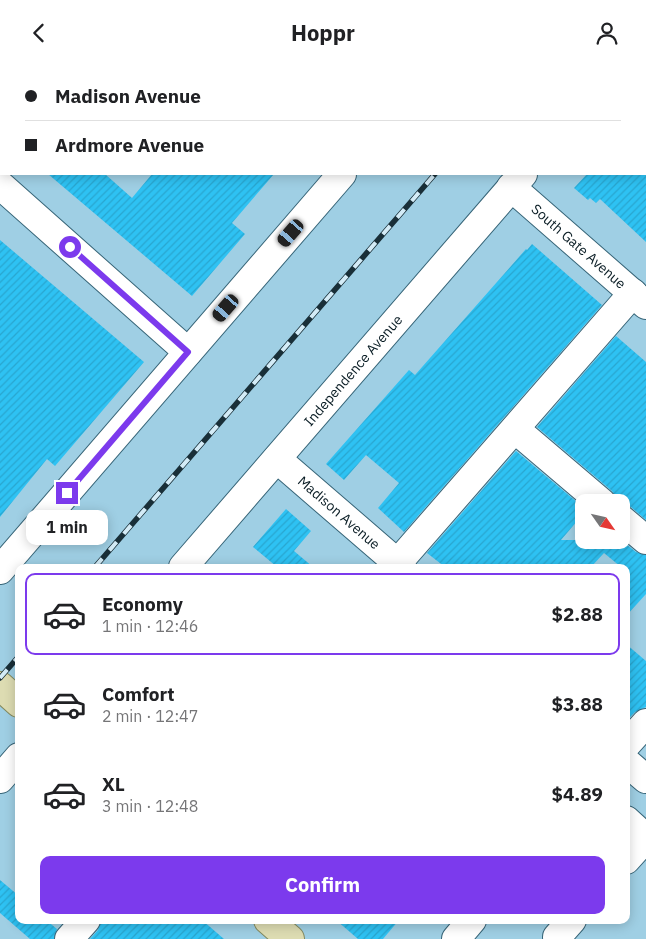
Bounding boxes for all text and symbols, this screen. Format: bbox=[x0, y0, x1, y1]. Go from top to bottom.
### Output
text: Hoppr bbox=[291, 18, 355, 47]
icon: back bbox=[25, 19, 53, 47]
icon: person bbox=[593, 19, 621, 47]
text: Madison Avenue bbox=[55, 84, 201, 108]
text: Ardmore Avenue bbox=[55, 133, 204, 157]
street label: South Gate Avenue bbox=[528, 200, 630, 293]
car bbox=[275, 217, 306, 249]
route start bbox=[59, 236, 81, 258]
car bbox=[210, 292, 241, 324]
street label: Independence Avenue bbox=[300, 311, 406, 430]
street label: Madison Avenue bbox=[294, 472, 384, 553]
route end bbox=[56, 482, 78, 504]
north arrow bbox=[575, 494, 630, 549]
map controls bbox=[575, 494, 630, 549]
callout: 1 min bbox=[26, 511, 108, 545]
text: 1 min bbox=[46, 517, 88, 537]
icon: car bbox=[42, 592, 87, 637]
text: Economy bbox=[102, 592, 183, 616]
text: $2.88 bbox=[551, 602, 603, 626]
text: 1 min · 12:46 bbox=[102, 616, 198, 636]
icon: car bbox=[42, 682, 87, 727]
text: Comfort bbox=[102, 682, 175, 706]
text: $3.88 bbox=[551, 692, 603, 716]
text: 2 min · 12:47 bbox=[102, 706, 198, 726]
icon: car bbox=[42, 772, 87, 817]
text: XL bbox=[102, 772, 125, 796]
text: $4.89 bbox=[551, 782, 603, 806]
text: 3 min · 12:48 bbox=[102, 796, 198, 816]
button: Confirm bbox=[40, 856, 605, 914]

